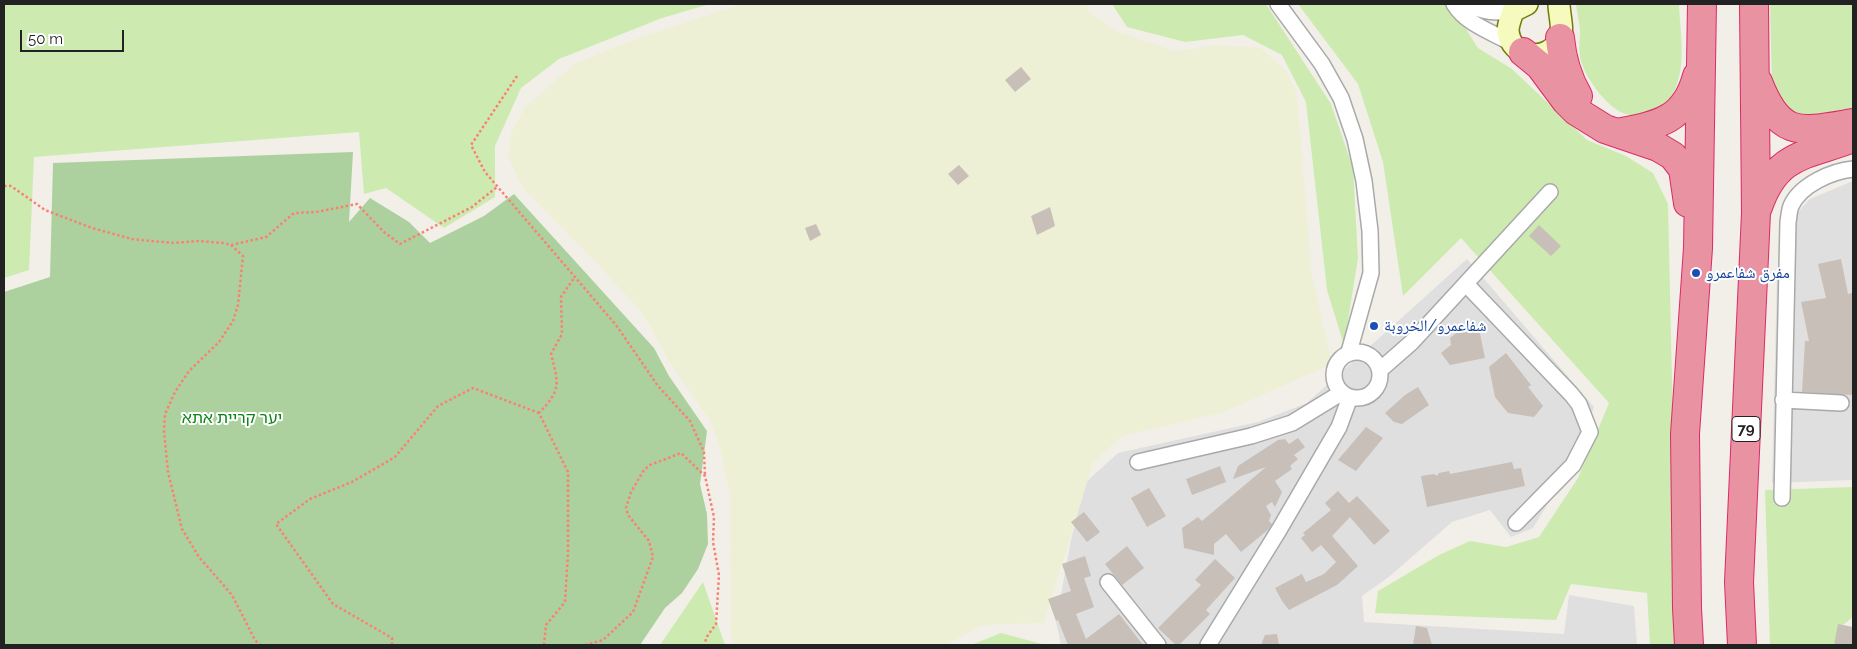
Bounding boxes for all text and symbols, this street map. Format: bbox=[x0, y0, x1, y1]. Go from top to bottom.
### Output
scale bar bbox=[22, 20, 126, 52]
text: 50 m bbox=[28, 30, 63, 48]
place label: مفرق شفاعمرو bbox=[1706, 263, 1790, 283]
marker: مفرق شفاعمرو bbox=[1690, 267, 1702, 279]
place label: شفاعمرو/الخروبة bbox=[1384, 316, 1487, 336]
marker: شفاعمرو/الخروبة bbox=[1368, 320, 1380, 332]
park label: יער קריית אתא bbox=[182, 408, 282, 428]
road number: 79 bbox=[1732, 416, 1760, 442]

